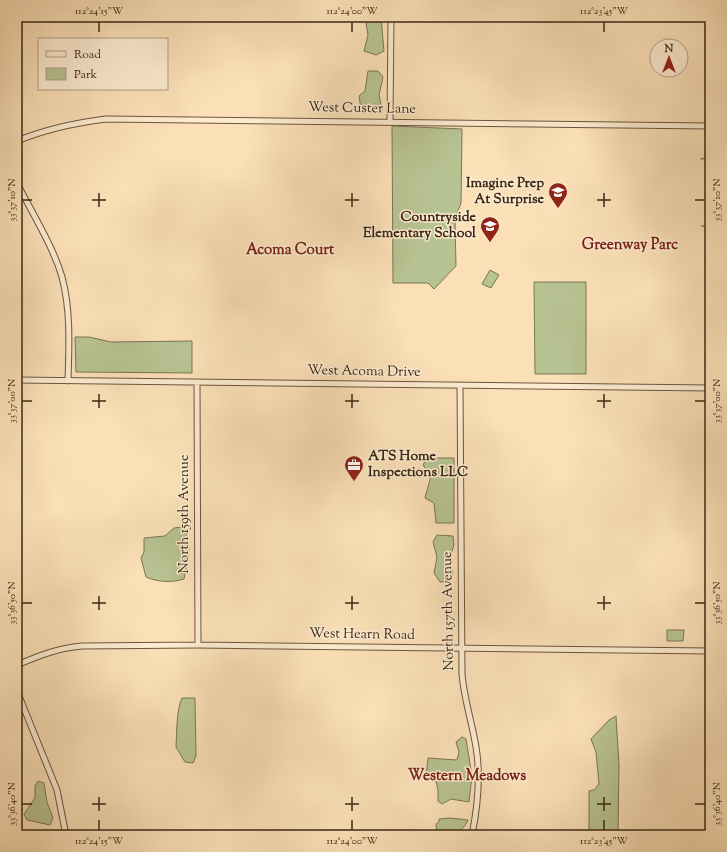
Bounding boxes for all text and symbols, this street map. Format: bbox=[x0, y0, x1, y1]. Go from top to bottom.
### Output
text: 112°24'15"W bbox=[75, 4, 123, 19]
text: 112°24'00"W bbox=[326, 4, 378, 19]
text: 112°23'45"W bbox=[580, 4, 628, 19]
legend bbox=[38, 38, 168, 90]
north arrow bbox=[649, 38, 689, 78]
text: N bbox=[664, 41, 674, 57]
text: Road bbox=[74, 46, 101, 64]
text: Park bbox=[74, 66, 97, 84]
street label: West Custer Lane bbox=[308, 98, 416, 120]
place label: Imagine Prep At Surprise bbox=[466, 174, 544, 210]
text: 33°37'10"N bbox=[5, 179, 20, 221]
text: 33°37'10"N bbox=[710, 179, 725, 221]
school or university icon: Imagine Prep At Surprise bbox=[547, 181, 569, 209]
place label: Countryside Elementary School bbox=[363, 208, 476, 244]
school or university icon: Countryside Elementary School bbox=[479, 215, 501, 243]
district label: Greenway Parc bbox=[582, 235, 678, 256]
district label: Acoma Court bbox=[246, 240, 335, 261]
street label: West Acoma Drive bbox=[307, 361, 421, 383]
text: 33°37'00"N bbox=[5, 379, 20, 423]
text: 33°37'00"N bbox=[710, 379, 725, 423]
place label: ATS Home Inspections LLC bbox=[368, 447, 468, 483]
office icon: ATS Home Inspections LLC bbox=[343, 454, 365, 482]
street label: North 159th Avenue bbox=[175, 455, 195, 573]
street label: North 157th Avenue bbox=[438, 551, 460, 671]
text: 33°36'50"N bbox=[5, 582, 20, 624]
text: 33°36'50"N bbox=[710, 582, 725, 624]
street label: West Hearn Road bbox=[309, 624, 415, 646]
district label: Western Meadows bbox=[408, 766, 526, 787]
text: 33°36'40"N bbox=[5, 782, 20, 826]
text: 33°36'40"N bbox=[710, 782, 725, 826]
text: 112°24'15"W bbox=[75, 834, 123, 849]
text: 112°24'00"W bbox=[326, 834, 378, 849]
text: 112°23'45"W bbox=[580, 834, 628, 849]

